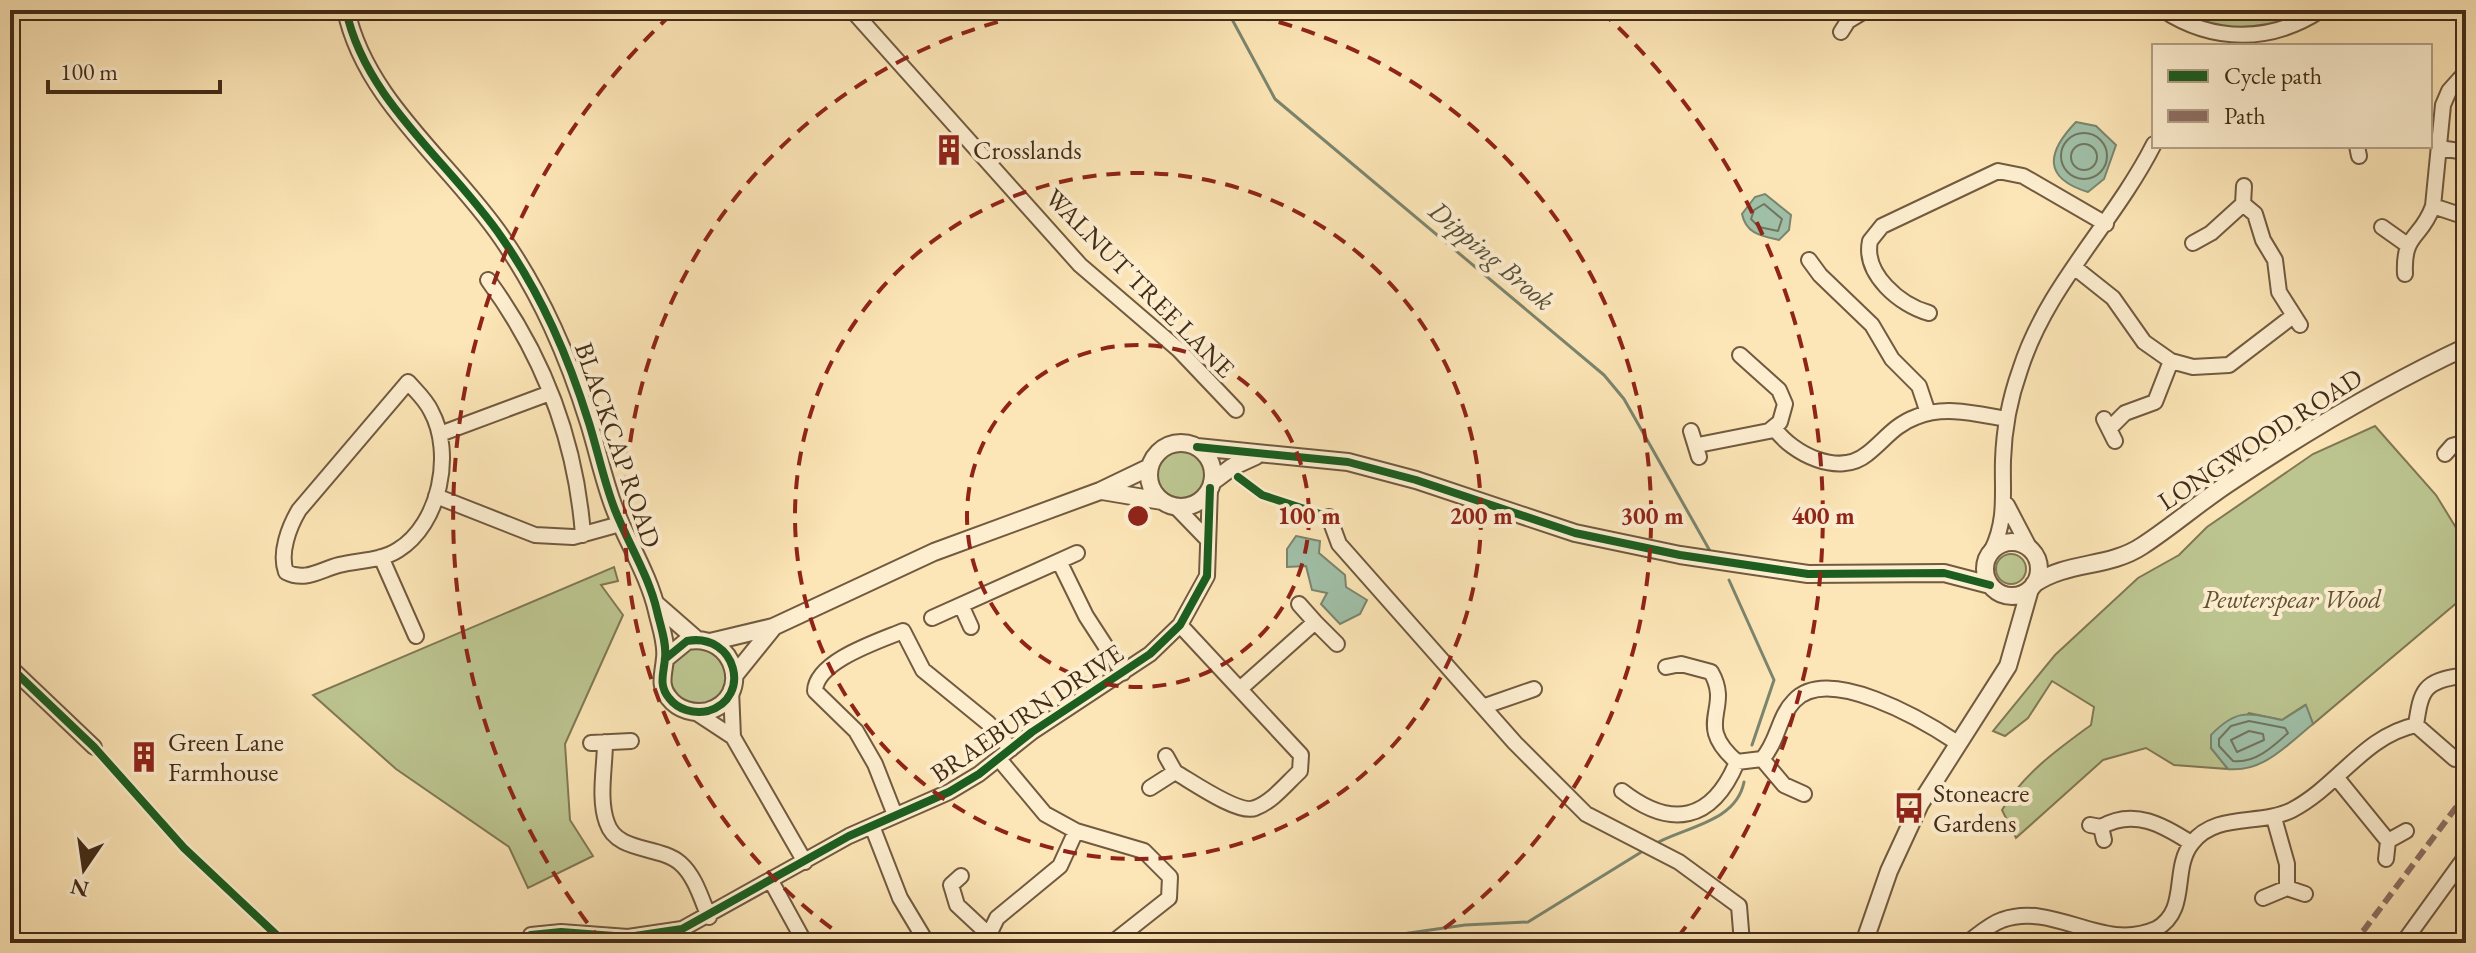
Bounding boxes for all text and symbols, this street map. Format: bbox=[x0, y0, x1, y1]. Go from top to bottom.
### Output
scale bar bbox=[48, 44, 220, 94]
legend bbox=[2152, 44, 2432, 148]
text: 100 m bbox=[60, 56, 118, 87]
text: Cycle path bbox=[2224, 60, 2322, 91]
text: Path bbox=[2224, 100, 2266, 131]
building icon: Crosslands bbox=[932, 133, 966, 167]
place label: Crosslands bbox=[973, 133, 1082, 167]
street label: WALNUT TREE LANE bbox=[1038, 181, 1242, 385]
water label: Dipping Brook bbox=[1421, 191, 1562, 318]
street label: BLACKCAP ROAD bbox=[567, 338, 669, 552]
street label: LONGWOOD ROAD bbox=[2151, 360, 2369, 518]
text: 100 m bbox=[1277, 500, 1341, 531]
text: 200 m bbox=[1449, 500, 1513, 531]
text: 300 m bbox=[1620, 500, 1684, 531]
text: 400 m bbox=[1791, 500, 1855, 531]
centre of rings bbox=[1124, 502, 1152, 530]
park label: Pewterspear Wood bbox=[2203, 582, 2382, 616]
street label: BRAEBURN DRIVE bbox=[924, 636, 1130, 790]
place label: Green Lane Farmhouse bbox=[168, 725, 284, 789]
building icon: Green Lane Farmhouse bbox=[127, 740, 161, 774]
place label: Stoneacre Gardens bbox=[1933, 776, 2029, 840]
bus stop icon: Stoneacre Gardens bbox=[1892, 791, 1926, 825]
north arrow bbox=[44, 829, 124, 909]
text: N bbox=[67, 872, 92, 904]

